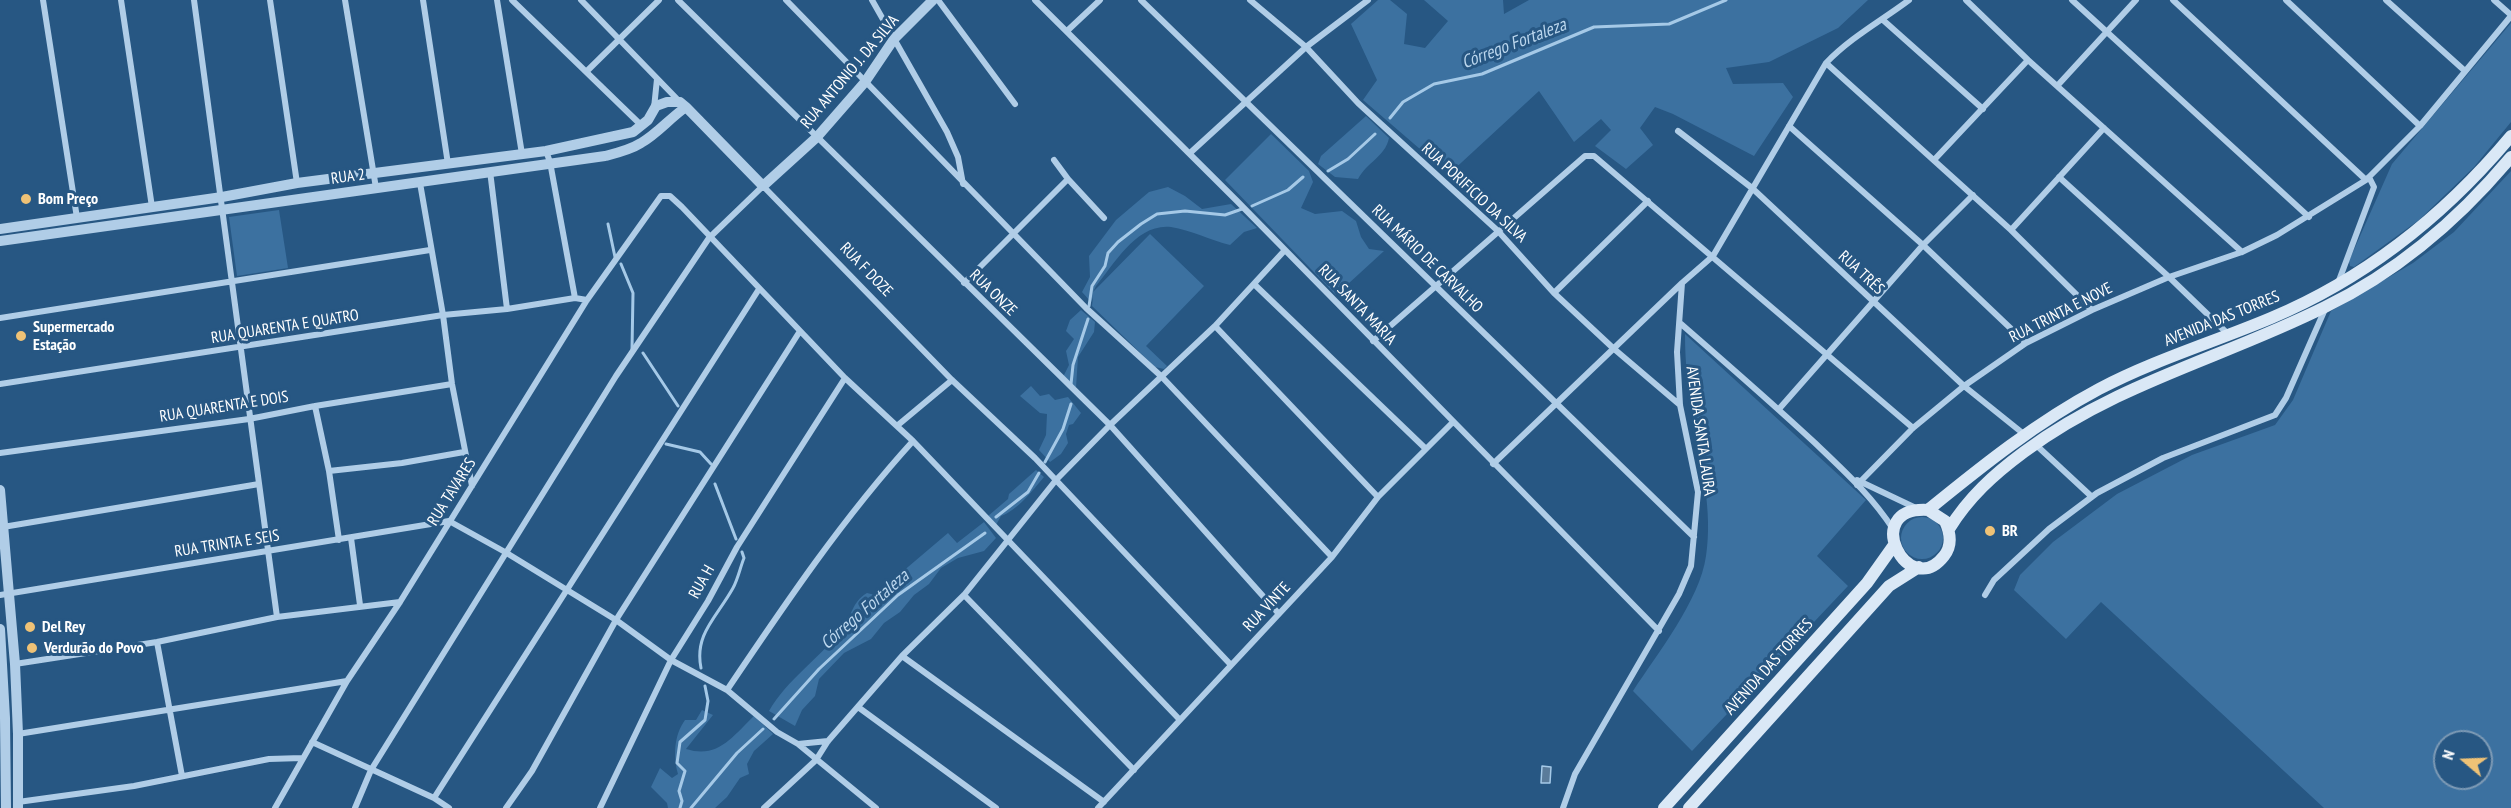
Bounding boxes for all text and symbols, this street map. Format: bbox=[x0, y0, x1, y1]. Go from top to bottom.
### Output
street label: RUA ANTONIO J. DA SILVA bbox=[797, 11, 903, 133]
water label: Córrego Fortaleza bbox=[1459, 14, 1569, 74]
street label: RUA PORIFICIO DA SILVA bbox=[1417, 139, 1531, 247]
street label: RUA 2 bbox=[330, 165, 366, 189]
place label: Bom Preço bbox=[38, 189, 98, 209]
marker: Bom Preço bbox=[19, 192, 33, 206]
street label: RUA MÁRIO DE CARVALHO bbox=[1368, 201, 1486, 317]
street label: RUA F DOZE bbox=[836, 239, 896, 301]
street label: RUA TRÊS bbox=[1834, 247, 1888, 299]
street label: RUA SANTA MARIA bbox=[1314, 261, 1400, 349]
street label: RUA ONZE bbox=[965, 266, 1021, 320]
street label: RUA TRINTA E NOVE bbox=[2006, 279, 2116, 347]
street label: AVENIDA DAS TORRES bbox=[2161, 287, 2283, 351]
street label: RUA QUARENTA E QUATRO bbox=[210, 306, 360, 348]
place label: Supermercado Estação bbox=[33, 317, 114, 355]
marker: Supermercado Estação bbox=[14, 329, 28, 343]
street label: AVENIDA SANTA LAURA bbox=[1681, 365, 1719, 497]
street label: RUA QUARENTA E DOIS bbox=[158, 387, 290, 427]
street label: RUA TAVARES bbox=[424, 455, 480, 529]
place label: BR bbox=[2002, 521, 2018, 541]
marker: BR bbox=[1983, 524, 1997, 538]
street label: RUA TRINTA E SEIS bbox=[173, 526, 281, 562]
street label: RUA H bbox=[685, 562, 719, 602]
water label: Córrego Fortaleza bbox=[816, 566, 914, 654]
street label: RUA VINTE bbox=[1239, 578, 1295, 636]
street label: AVENIDA DAS TORRES bbox=[1721, 615, 1817, 719]
place label: Del Rey bbox=[42, 617, 85, 637]
marker: Del Rey bbox=[23, 620, 37, 634]
place label: Verdurão do Povo bbox=[44, 638, 144, 658]
marker: Verdurão do Povo bbox=[25, 641, 39, 655]
north arrow bbox=[2433, 730, 2493, 790]
text: N bbox=[2437, 747, 2459, 762]

